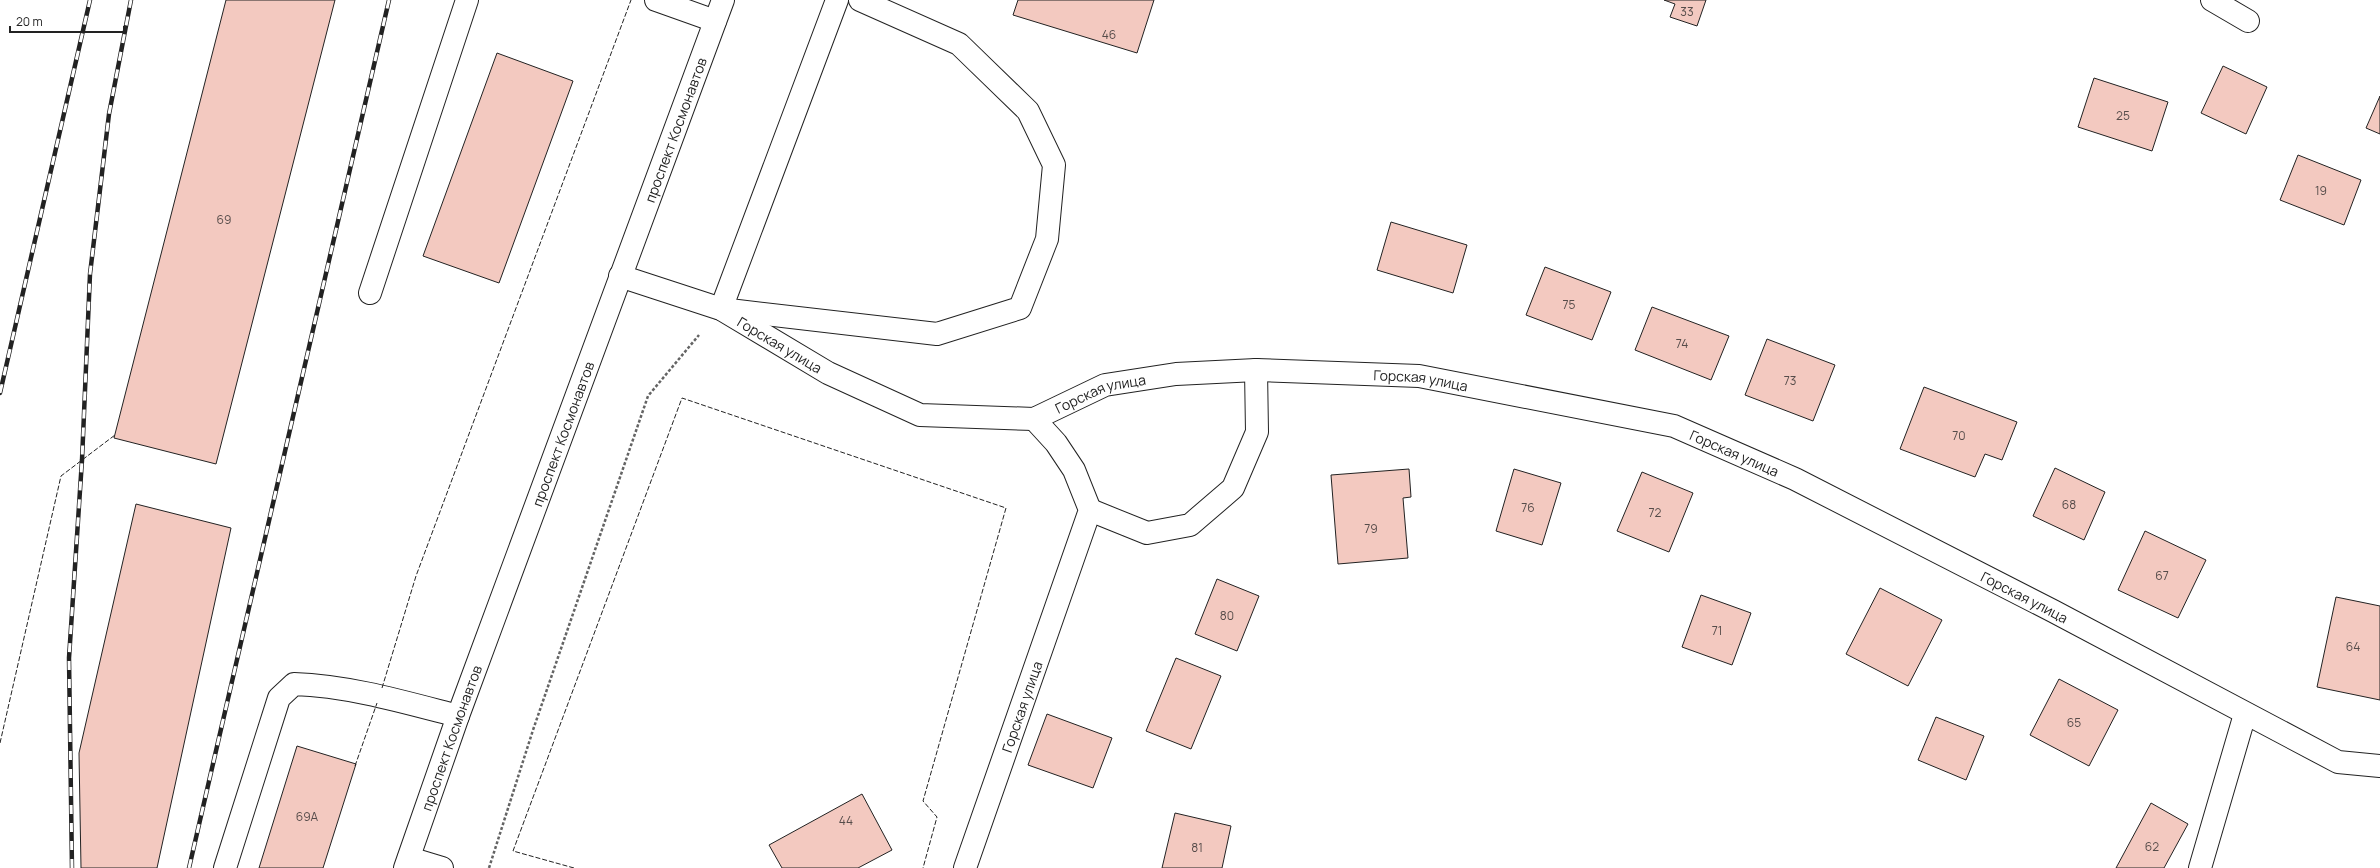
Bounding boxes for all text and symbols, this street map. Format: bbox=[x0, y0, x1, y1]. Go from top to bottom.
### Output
house number: 33 bbox=[1680, 3, 1694, 20]
scale bar bbox=[10, 8, 124, 34]
text: 20 m bbox=[16, 13, 43, 30]
house number: 46 bbox=[1102, 26, 1116, 43]
street label: проспект Космонавтов bbox=[639, 54, 711, 205]
house number: 25 bbox=[2116, 107, 2130, 124]
house number: 19 bbox=[2315, 182, 2327, 199]
house number: 69 bbox=[217, 211, 231, 228]
house number: 75 bbox=[1563, 296, 1576, 313]
street label: Горская улица bbox=[734, 312, 826, 377]
house number: 74 bbox=[1676, 335, 1688, 352]
street label: проспект Космонавтов bbox=[527, 358, 598, 509]
street label: Горская улица bbox=[1373, 365, 1470, 395]
street label: Горская улица bbox=[1052, 369, 1147, 417]
house number: 73 bbox=[1784, 372, 1796, 389]
street label: Горская улица bbox=[1687, 425, 1782, 480]
house number: 70 bbox=[1952, 427, 1966, 444]
house number: 68 bbox=[2062, 496, 2076, 513]
house number: 76 bbox=[1521, 499, 1535, 516]
house number: 72 bbox=[1649, 504, 1662, 521]
house number: 79 bbox=[1364, 520, 1378, 537]
street label: Горская улица bbox=[1978, 566, 2072, 627]
house number: 67 bbox=[2155, 567, 2169, 584]
house number: 80 bbox=[1220, 607, 1234, 624]
house number: 71 bbox=[1712, 622, 1722, 639]
house number: 64 bbox=[2346, 638, 2360, 655]
street label: Горская улица bbox=[997, 658, 1046, 755]
street label: проспект Космонавтов bbox=[416, 662, 486, 813]
house number: 65 bbox=[2067, 714, 2081, 731]
house number: 69А bbox=[296, 808, 319, 825]
house number: 44 bbox=[839, 812, 853, 829]
house number: 62 bbox=[2145, 838, 2159, 855]
house number: 81 bbox=[1191, 839, 1203, 856]

